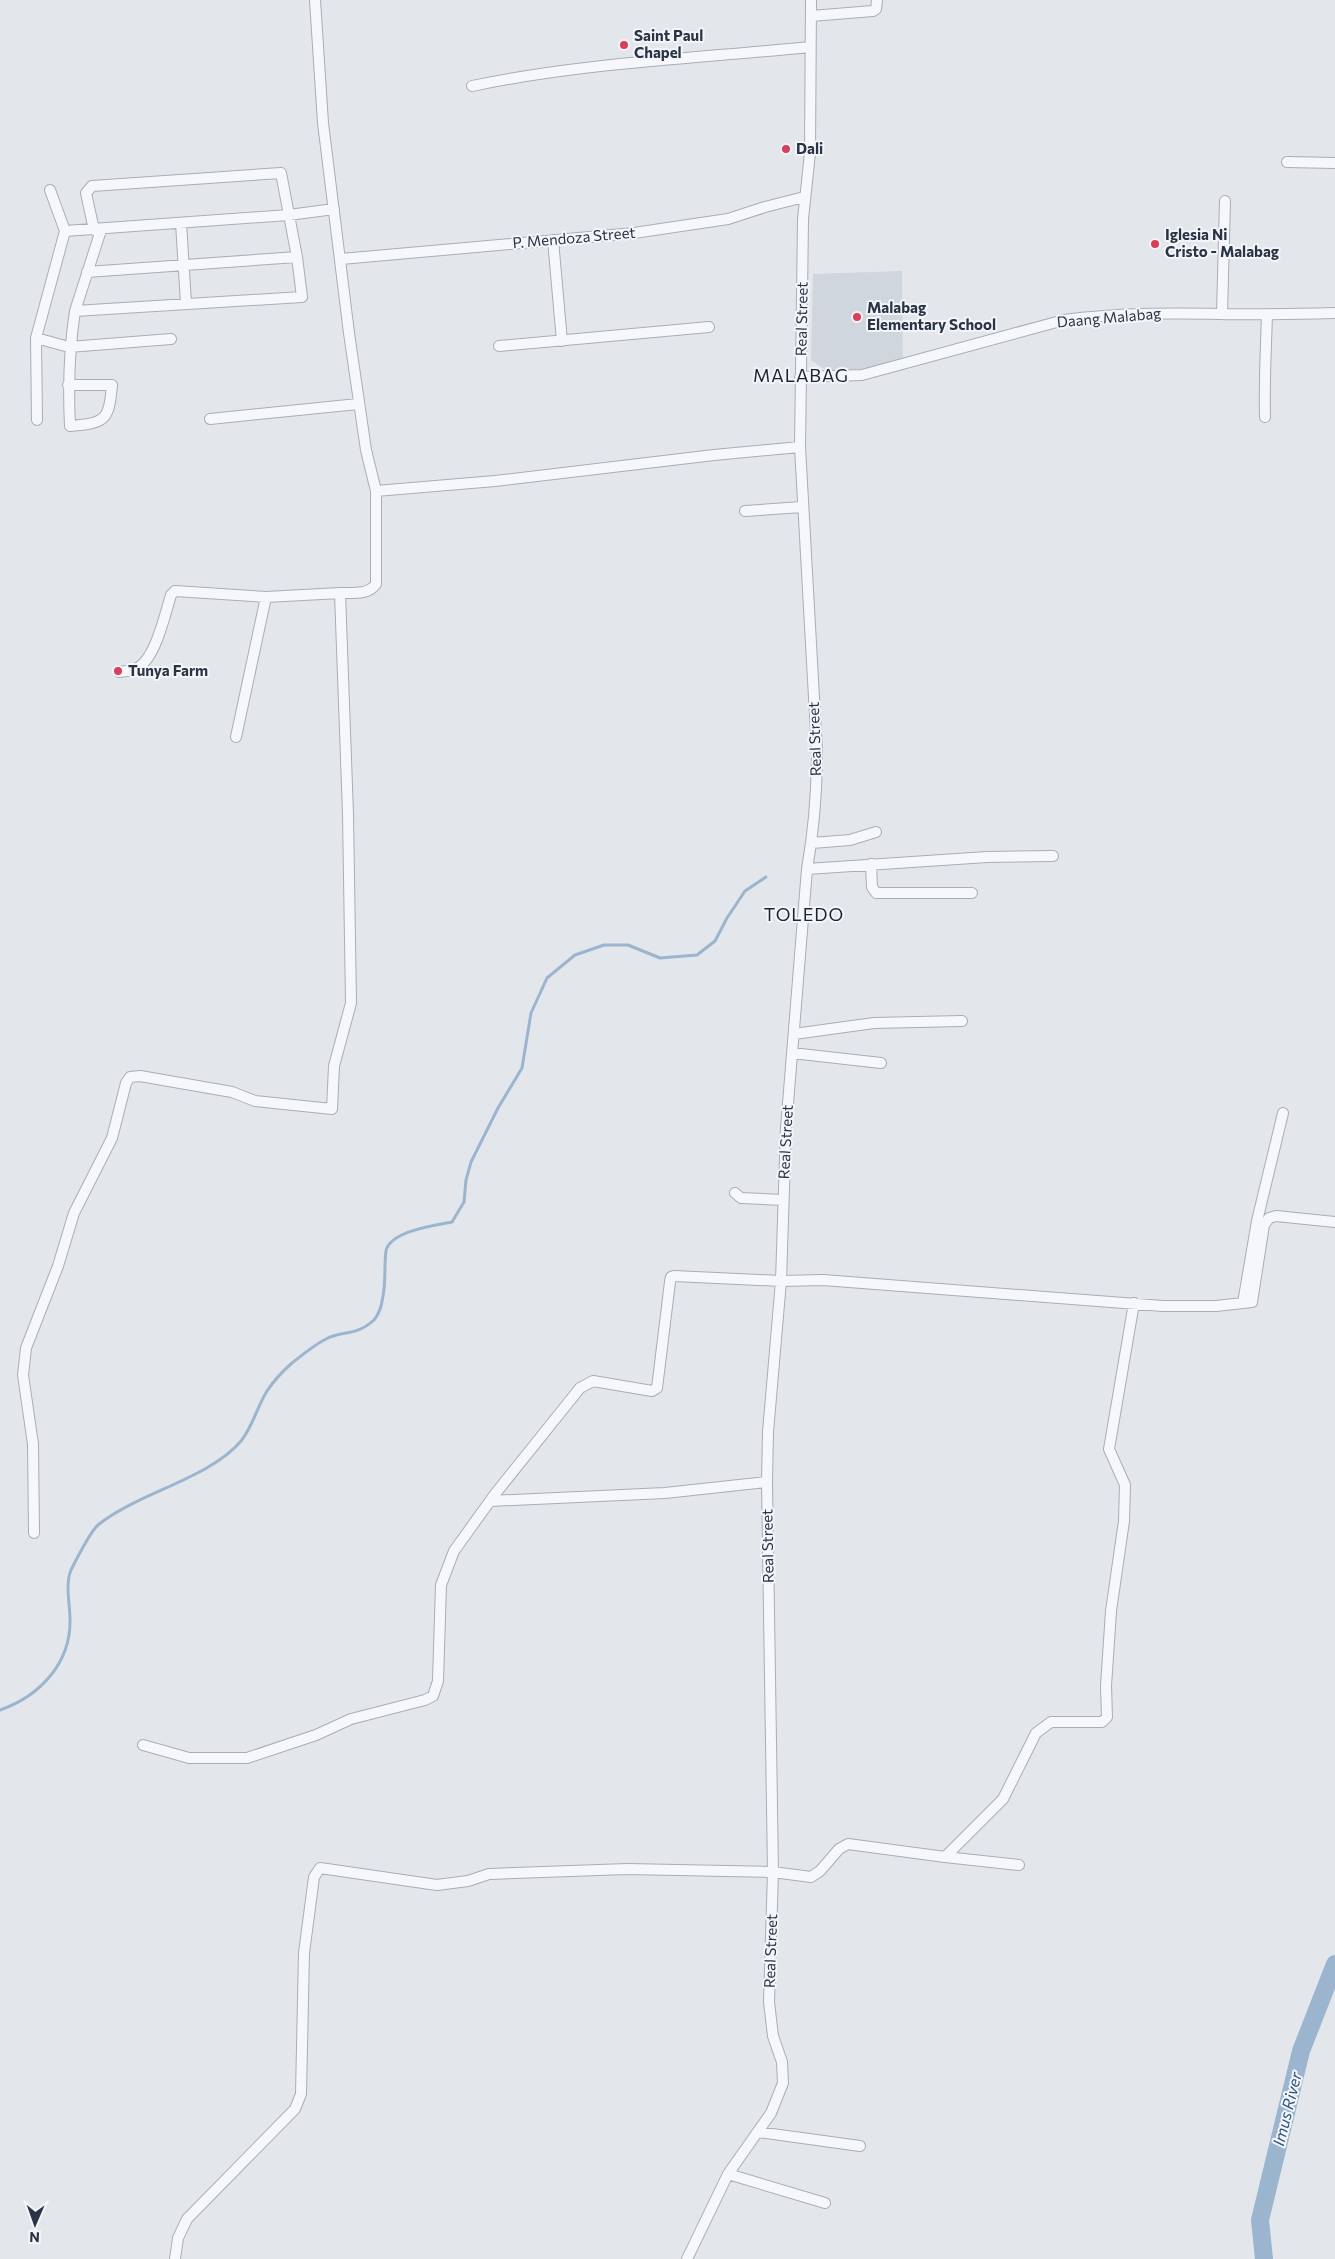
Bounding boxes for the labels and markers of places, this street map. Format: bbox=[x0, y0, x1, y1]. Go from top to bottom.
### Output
place label: Saint Paul Chapel bbox=[634, 26, 703, 61]
marker: Saint Paul Chapel bbox=[618, 39, 630, 51]
place label: Dali bbox=[796, 139, 823, 157]
marker: Dali bbox=[780, 143, 792, 155]
place label: Iglesia Ni Cristo - Malabag bbox=[1165, 225, 1279, 260]
marker: Iglesia Ni Cristo - Malabag bbox=[1149, 238, 1161, 250]
place label: Malabag Elementary School bbox=[867, 298, 996, 333]
marker: Malabag Elementary School bbox=[851, 311, 863, 323]
place label: Tunya Farm bbox=[128, 661, 208, 679]
marker: Tunya Farm bbox=[112, 665, 124, 677]

